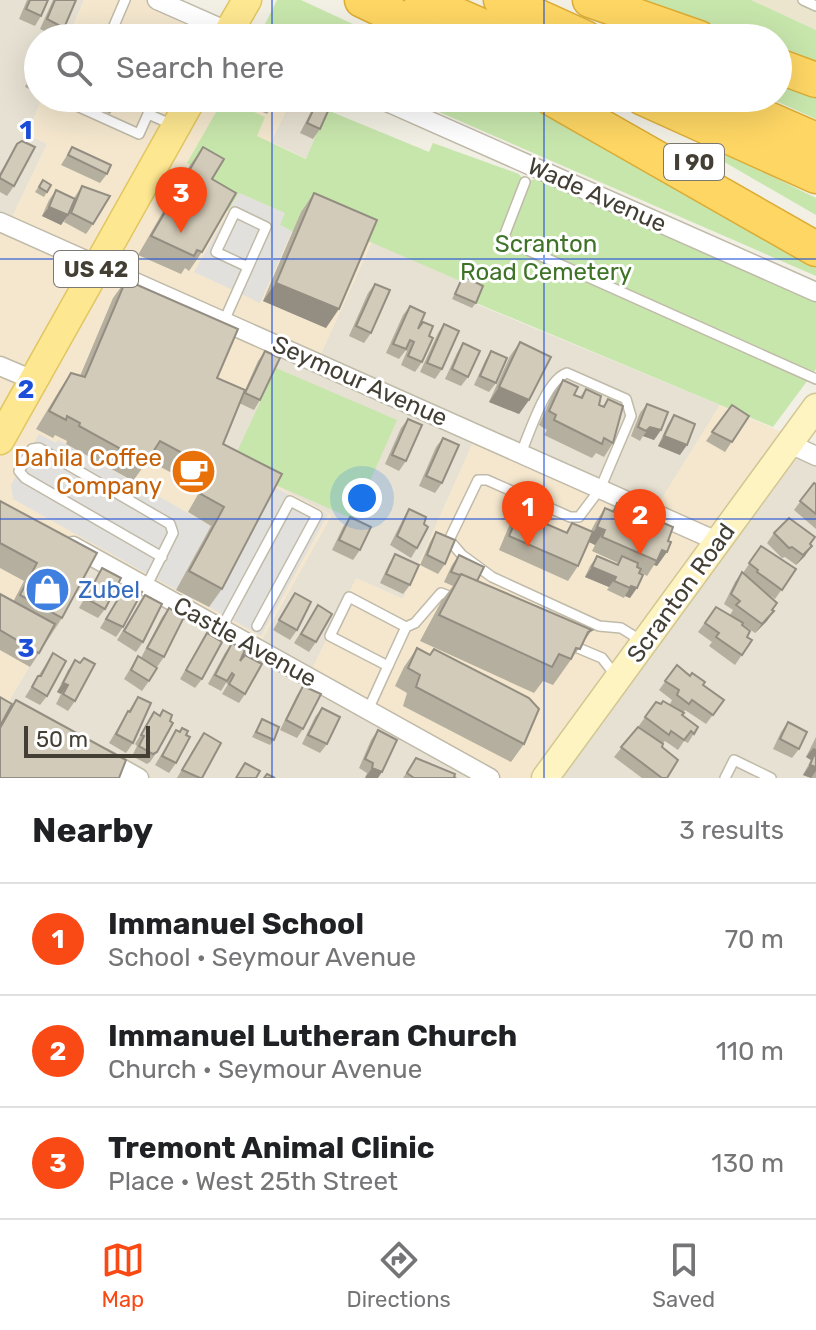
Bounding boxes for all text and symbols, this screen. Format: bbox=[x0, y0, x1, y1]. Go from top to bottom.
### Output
search box bbox=[24, 24, 792, 112]
icon: search bbox=[52, 46, 96, 90]
text: Search here bbox=[116, 50, 284, 86]
text: 1 bbox=[20, 115, 32, 146]
road number: I 90 bbox=[664, 144, 724, 180]
street label: Wade Avenue bbox=[523, 152, 671, 238]
pin: 3 bbox=[155, 167, 207, 233]
park label: Scranton Road Cemetery bbox=[460, 230, 632, 286]
road number: US 42 bbox=[54, 251, 138, 287]
street label: Seymour Avenue bbox=[268, 330, 452, 432]
text: 2 bbox=[18, 374, 34, 405]
place label: Dahila Coffee Company bbox=[14, 444, 162, 500]
cafe icon: Dahila Coffee Company bbox=[169, 448, 217, 496]
your location bbox=[342, 478, 382, 518]
pin: 1 bbox=[502, 481, 554, 547]
pin: 2 bbox=[614, 489, 666, 555]
street label: Scranton Road bbox=[621, 518, 741, 668]
shop icon: Zubel bbox=[23, 566, 71, 614]
place label: Zubel bbox=[78, 576, 140, 604]
street label: Castle Avenue bbox=[168, 591, 322, 693]
text: 3 bbox=[17, 633, 35, 664]
scale bar bbox=[24, 722, 150, 758]
text: 50 m bbox=[36, 726, 88, 753]
text: Nearby bbox=[32, 810, 153, 851]
text: 3 results bbox=[679, 815, 784, 846]
text: Immanuel School bbox=[108, 906, 364, 942]
text: 1 bbox=[52, 924, 64, 955]
text: 70 m bbox=[725, 924, 784, 955]
text: School · Seymour Avenue bbox=[108, 942, 416, 973]
text: Immanuel Lutheran Church bbox=[108, 1018, 517, 1054]
text: 2 bbox=[50, 1036, 66, 1067]
text: 110 m bbox=[716, 1036, 784, 1067]
text: Church · Seymour Avenue bbox=[108, 1054, 422, 1085]
text: Tremont Animal Clinic bbox=[108, 1130, 435, 1166]
text: 3 bbox=[49, 1148, 67, 1179]
text: 130 m bbox=[711, 1148, 784, 1179]
text: Place · West 25th Street bbox=[108, 1166, 398, 1197]
tab: Map bbox=[101, 1238, 145, 1313]
tab: Directions bbox=[346, 1238, 451, 1313]
tab: Saved bbox=[652, 1238, 715, 1313]

